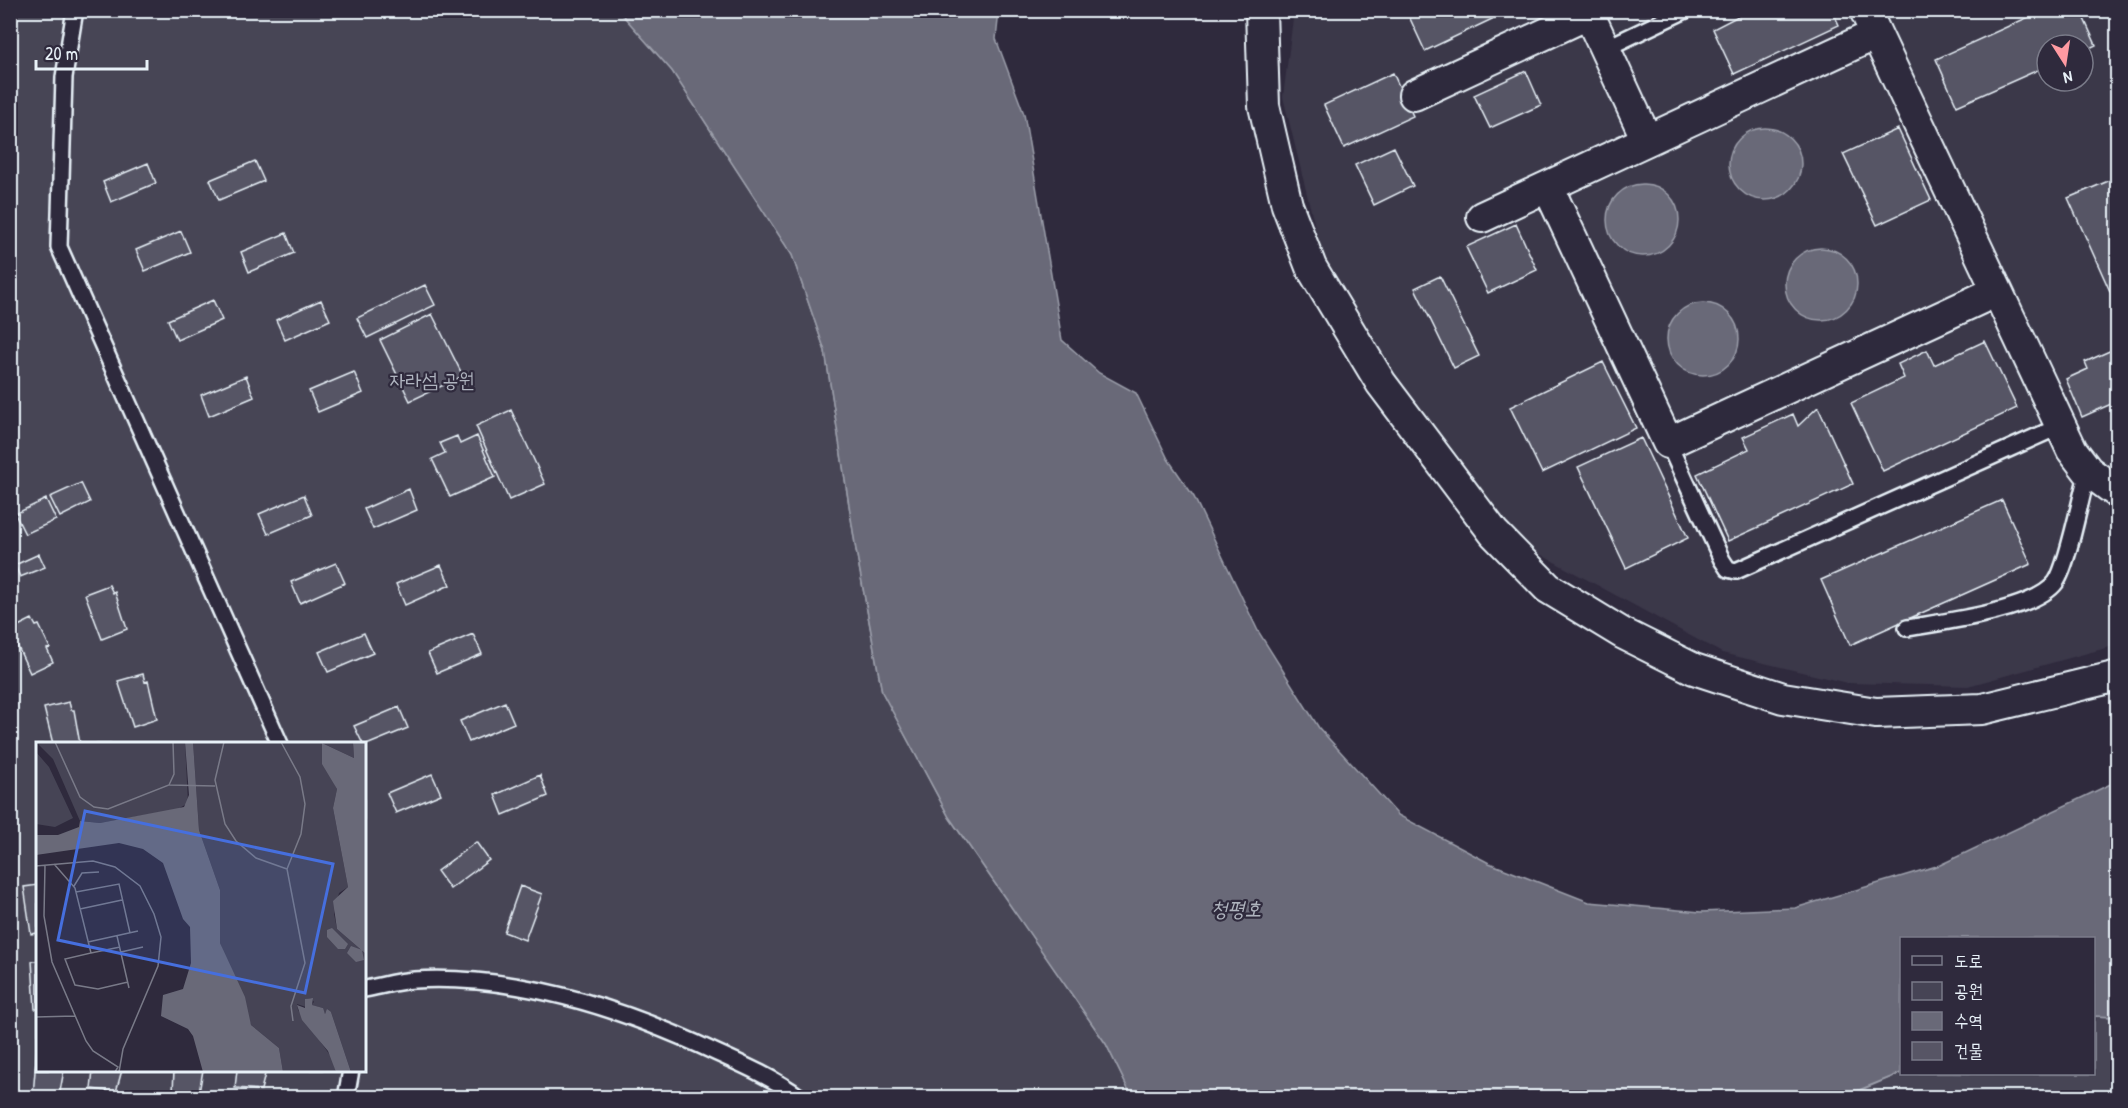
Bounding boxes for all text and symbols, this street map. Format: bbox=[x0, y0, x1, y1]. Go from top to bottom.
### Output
scale bar bbox=[36, 33, 147, 71]
north arrow bbox=[2035, 33, 2095, 93]
text: 20 m bbox=[45, 41, 78, 66]
text: N bbox=[2061, 66, 2075, 89]
park label: 자라섬 공원 bbox=[389, 366, 475, 393]
inset map bbox=[36, 742, 366, 1072]
water label: 청평호 bbox=[1211, 894, 1261, 923]
legend bbox=[1900, 937, 2095, 1075]
text: 도로 bbox=[1954, 948, 1983, 973]
text: 공원 bbox=[1954, 978, 1983, 1003]
text: 수역 bbox=[1954, 1008, 1983, 1033]
text: 건물 bbox=[1954, 1038, 1983, 1063]

